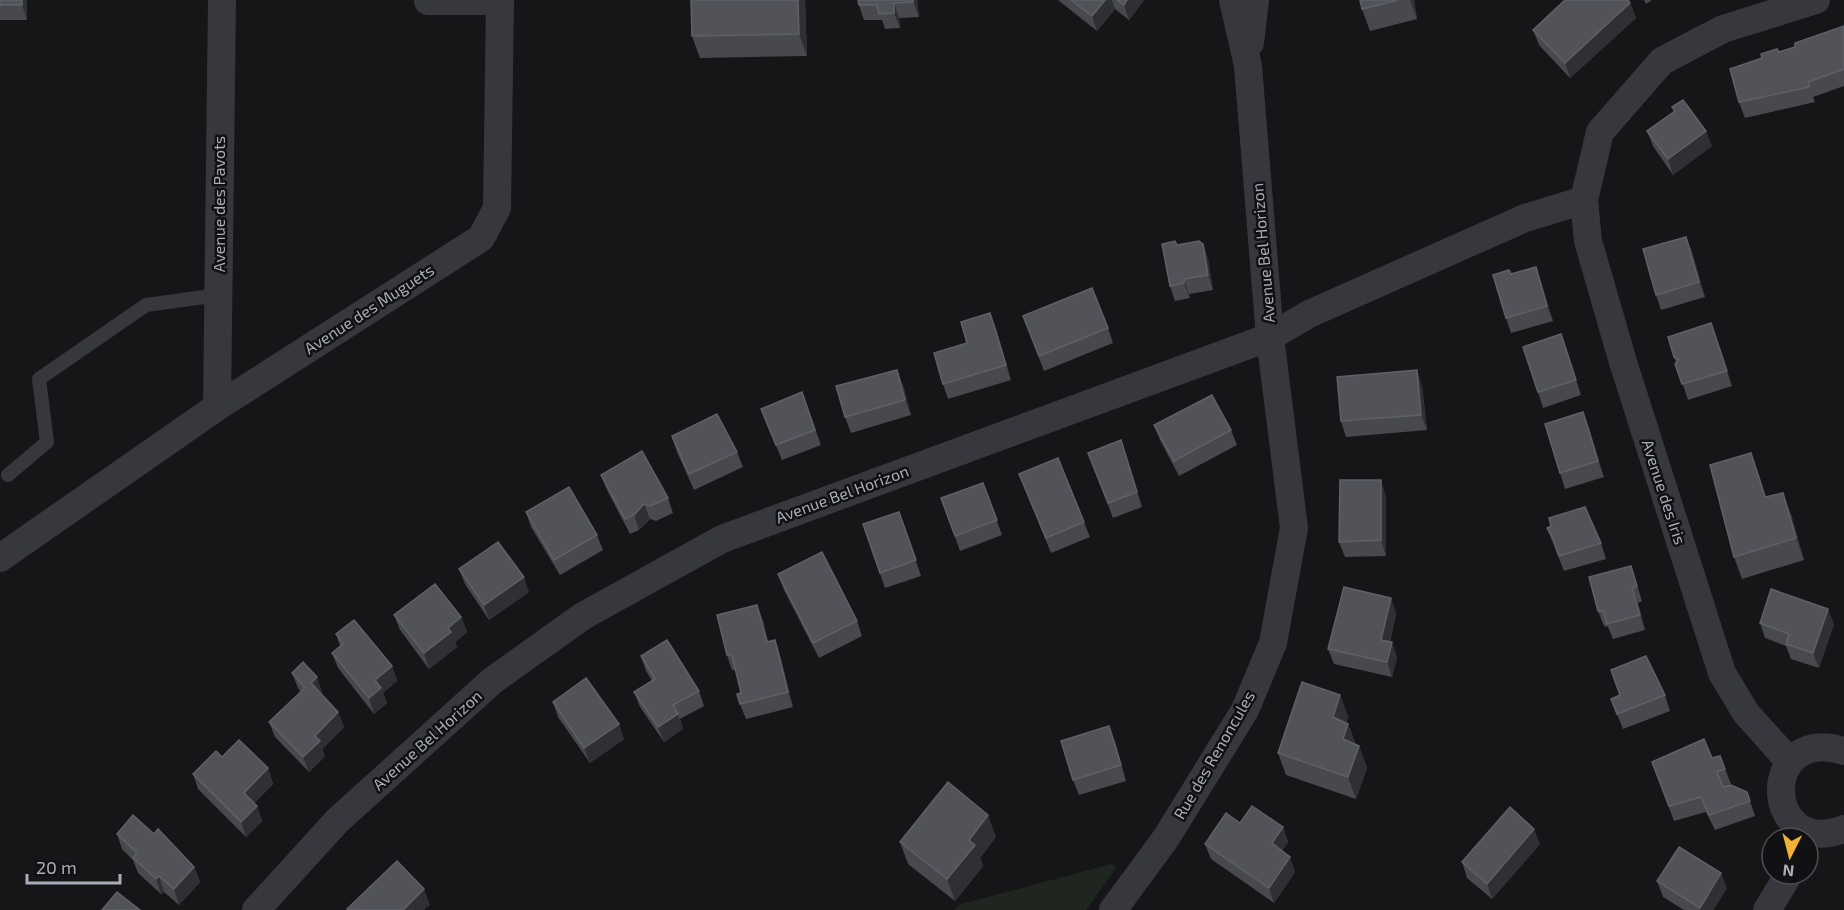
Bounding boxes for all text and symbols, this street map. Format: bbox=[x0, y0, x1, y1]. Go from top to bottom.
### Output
street label: Avenue des Pavots bbox=[209, 136, 228, 272]
street label: Avenue Bel Horizon bbox=[1247, 182, 1278, 324]
street label: Avenue des Muguets bbox=[300, 260, 437, 358]
street label: Avenue des Iris bbox=[1639, 437, 1690, 547]
street label: Avenue Bel Horizon bbox=[773, 461, 911, 526]
street label: Avenue Bel Horizon bbox=[368, 686, 485, 794]
street label: Rue des Renoncules bbox=[1169, 687, 1258, 822]
north arrow bbox=[1760, 826, 1820, 886]
scale bar bbox=[27, 847, 120, 885]
text: 20 m bbox=[36, 856, 77, 878]
text: N bbox=[1782, 861, 1795, 881]

